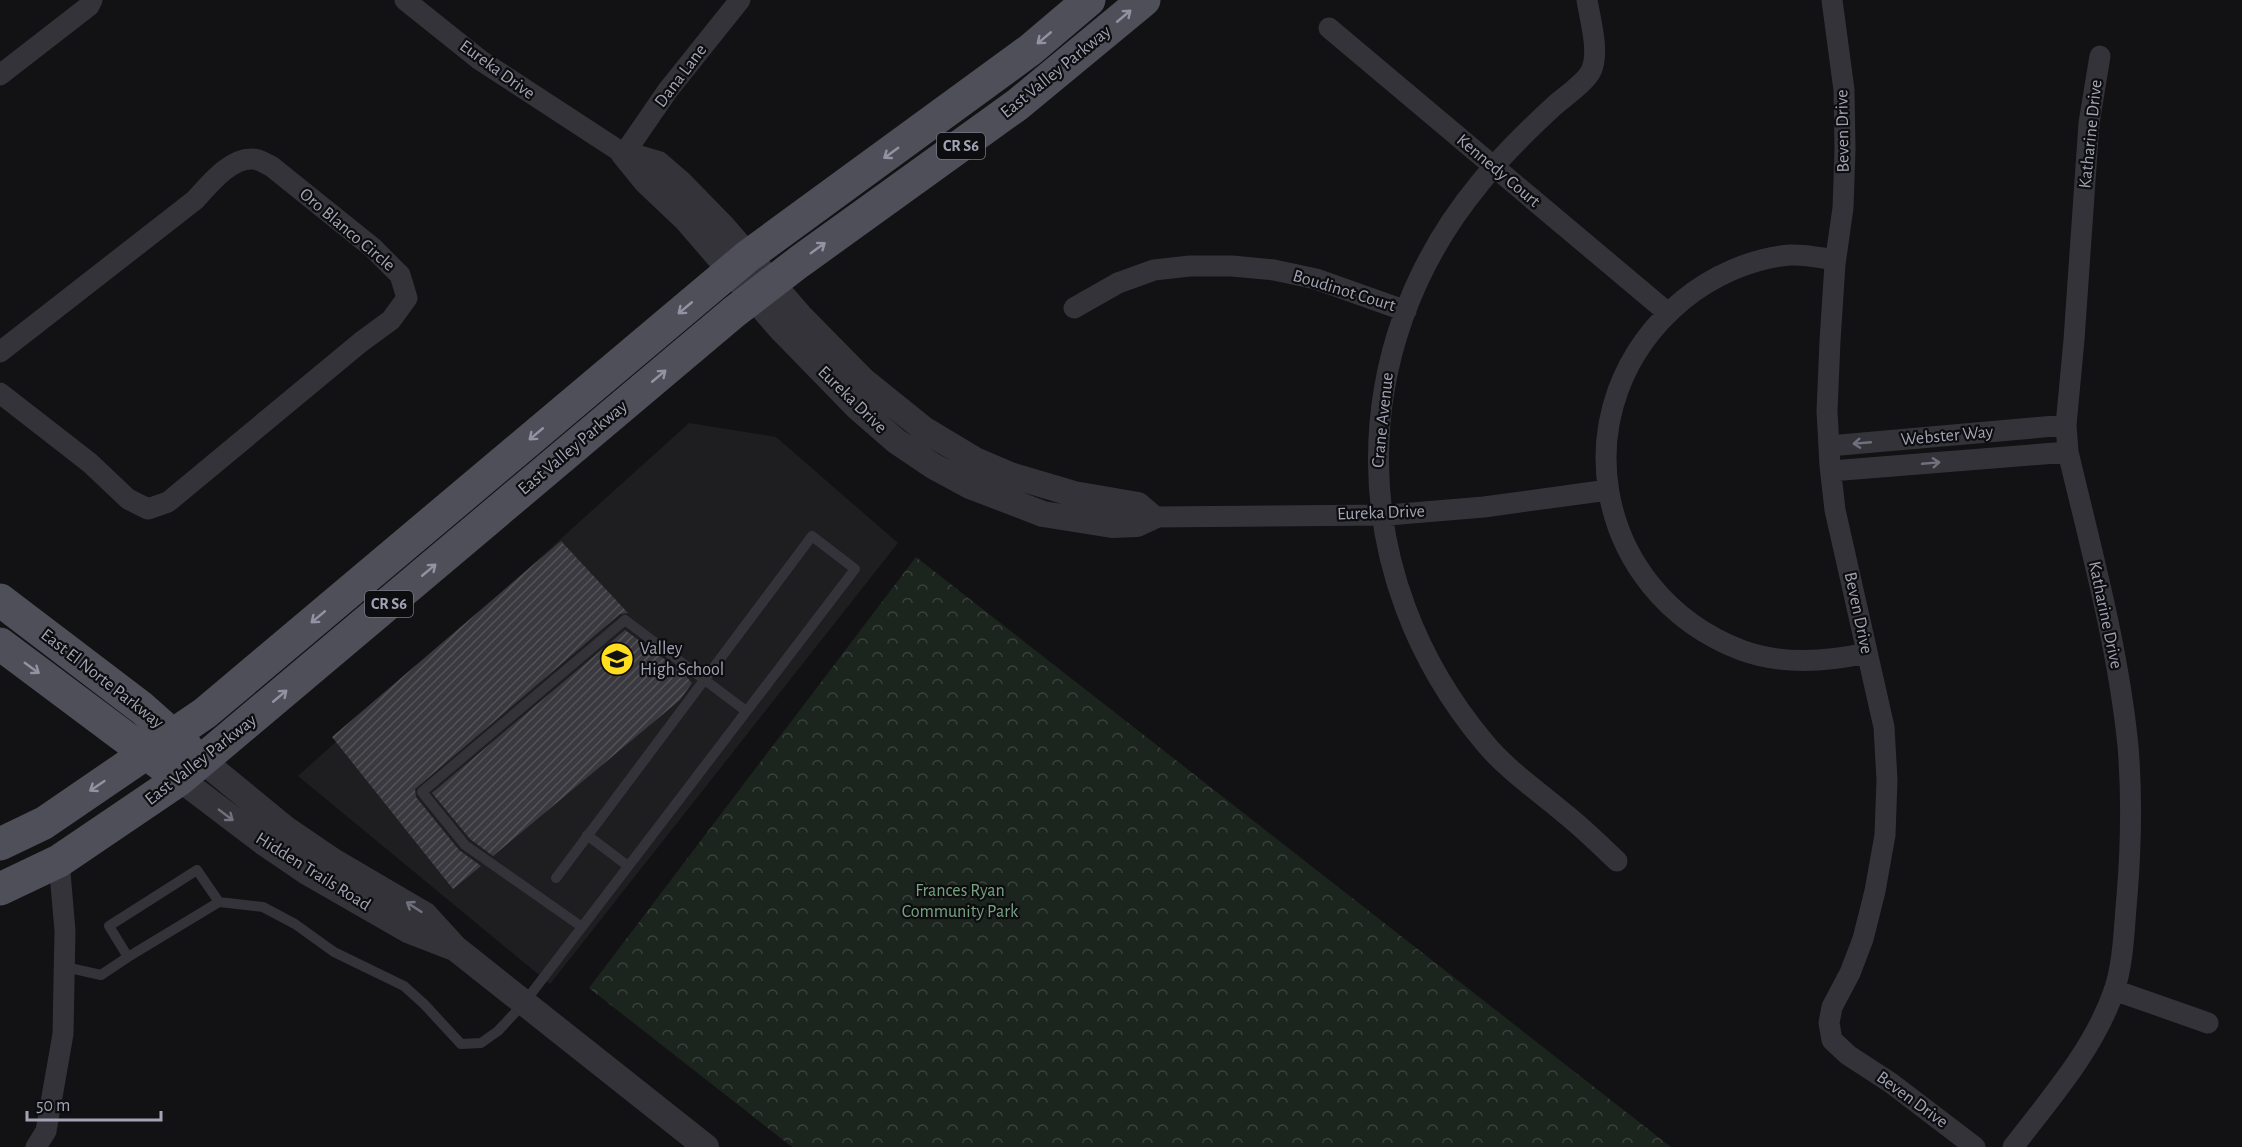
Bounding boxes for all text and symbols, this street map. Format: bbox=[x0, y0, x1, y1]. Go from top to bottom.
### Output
one-way arrow bbox=[1116, 10, 1132, 23]
street label: East Valley Parkway bbox=[997, 22, 1115, 122]
one-way arrow bbox=[1037, 31, 1052, 45]
street label: Eureka Drive bbox=[456, 37, 538, 103]
street label: Dana Lane bbox=[652, 41, 710, 111]
street label: Katharine Drive bbox=[2076, 79, 2106, 189]
street label: Beven Drive bbox=[1833, 89, 1853, 173]
street label: Kennedy Court bbox=[1453, 131, 1543, 211]
road number: CR S6 bbox=[937, 133, 985, 159]
one-way arrow bbox=[884, 147, 900, 159]
street label: Oro Blanco Circle bbox=[296, 185, 398, 275]
one-way arrow bbox=[810, 242, 826, 254]
street label: Boudinot Court bbox=[1290, 267, 1398, 315]
one-way arrow bbox=[678, 301, 693, 315]
street label: Eureka Drive bbox=[814, 363, 890, 437]
one-way arrow bbox=[651, 369, 667, 382]
street label: Crane Avenue bbox=[1369, 371, 1397, 469]
street label: East Valley Parkway bbox=[515, 397, 631, 499]
street label: Webster Way bbox=[1900, 423, 1994, 449]
one-way arrow bbox=[529, 427, 544, 441]
one-way arrow bbox=[1852, 438, 1872, 449]
one-way arrow bbox=[1920, 457, 1940, 468]
street label: Eureka Drive bbox=[1337, 502, 1425, 524]
street label: Katharine Drive bbox=[2085, 560, 2125, 670]
one-way arrow bbox=[421, 564, 437, 577]
street label: Beven Drive bbox=[1841, 570, 1875, 656]
road number: CR S6 bbox=[365, 591, 413, 617]
one-way arrow bbox=[311, 610, 326, 624]
street label: East El Norte Parkway bbox=[37, 626, 167, 732]
place label: Valley High School bbox=[640, 640, 724, 679]
school or university icon: Valley High School bbox=[599, 641, 635, 677]
one-way arrow bbox=[23, 662, 39, 674]
one-way arrow bbox=[272, 690, 288, 703]
street label: East Valley Parkway bbox=[142, 711, 260, 809]
one-way arrow bbox=[89, 780, 106, 793]
one-way arrow bbox=[218, 808, 234, 821]
street label: Hidden Trails Road bbox=[252, 829, 374, 915]
park label: Frances Ryan Community Park bbox=[902, 882, 1019, 921]
one-way arrow bbox=[405, 901, 422, 914]
street label: Beven Drive bbox=[1873, 1068, 1951, 1132]
scale bar bbox=[27, 1084, 160, 1122]
text: 50 m bbox=[36, 1097, 70, 1115]

